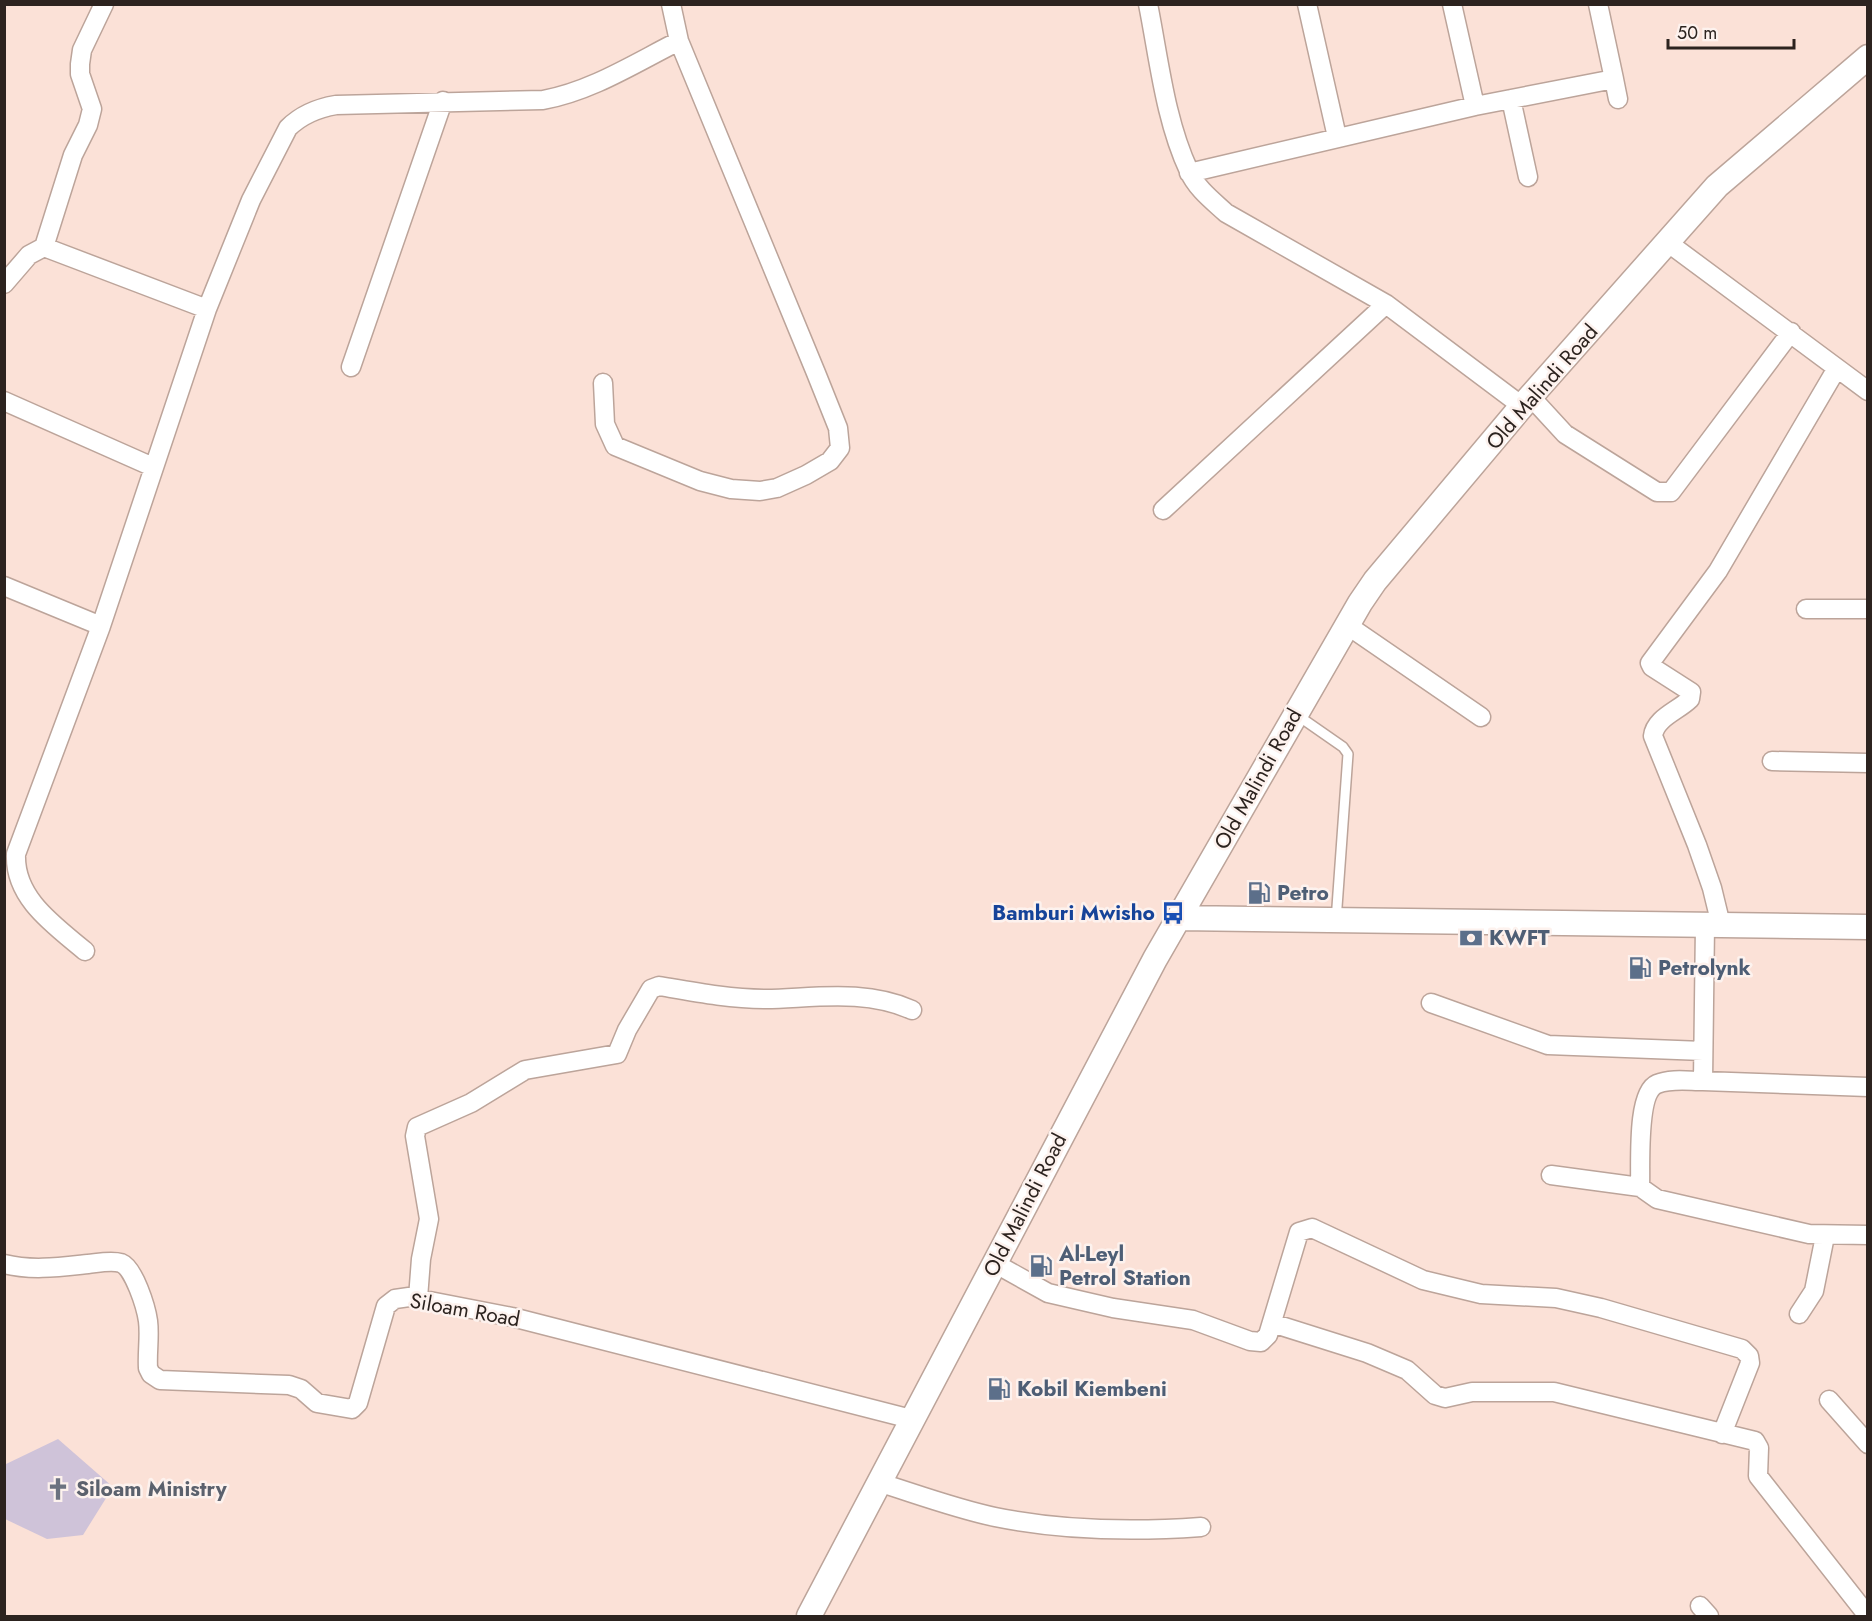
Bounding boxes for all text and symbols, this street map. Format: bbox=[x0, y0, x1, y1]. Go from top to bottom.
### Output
scale bar bbox=[1668, 12, 1794, 50]
text: 50 m bbox=[1677, 20, 1717, 46]
street label: Old Malindi Road bbox=[1479, 318, 1605, 456]
street label: Old Malindi Road bbox=[1207, 703, 1309, 855]
place label: Petro bbox=[1277, 878, 1329, 908]
fuel station icon: Petro bbox=[1246, 880, 1272, 906]
place label: Bamburi Mwisho bbox=[992, 898, 1155, 928]
bus stop icon: Bamburi Mwisho bbox=[1160, 900, 1186, 926]
place label: KWFT bbox=[1489, 923, 1550, 953]
bank icon: KWFT bbox=[1458, 925, 1484, 951]
place label: Petrolynk bbox=[1658, 953, 1751, 983]
fuel station icon: Petrolynk bbox=[1627, 955, 1653, 981]
street label: Old Malindi Road bbox=[976, 1128, 1074, 1282]
place label: Al-Leyl Petrol Station bbox=[1058, 1239, 1191, 1293]
fuel station icon: Al-Leyl Petrol Station bbox=[1028, 1253, 1054, 1279]
street label: Siloam Road bbox=[408, 1286, 522, 1334]
place label: Kobil Kiembeni bbox=[1017, 1374, 1167, 1404]
fuel station icon: Kobil Kiembeni bbox=[986, 1376, 1012, 1402]
place label: Siloam Ministry bbox=[76, 1474, 228, 1504]
church icon: Siloam Ministry bbox=[45, 1476, 71, 1502]

